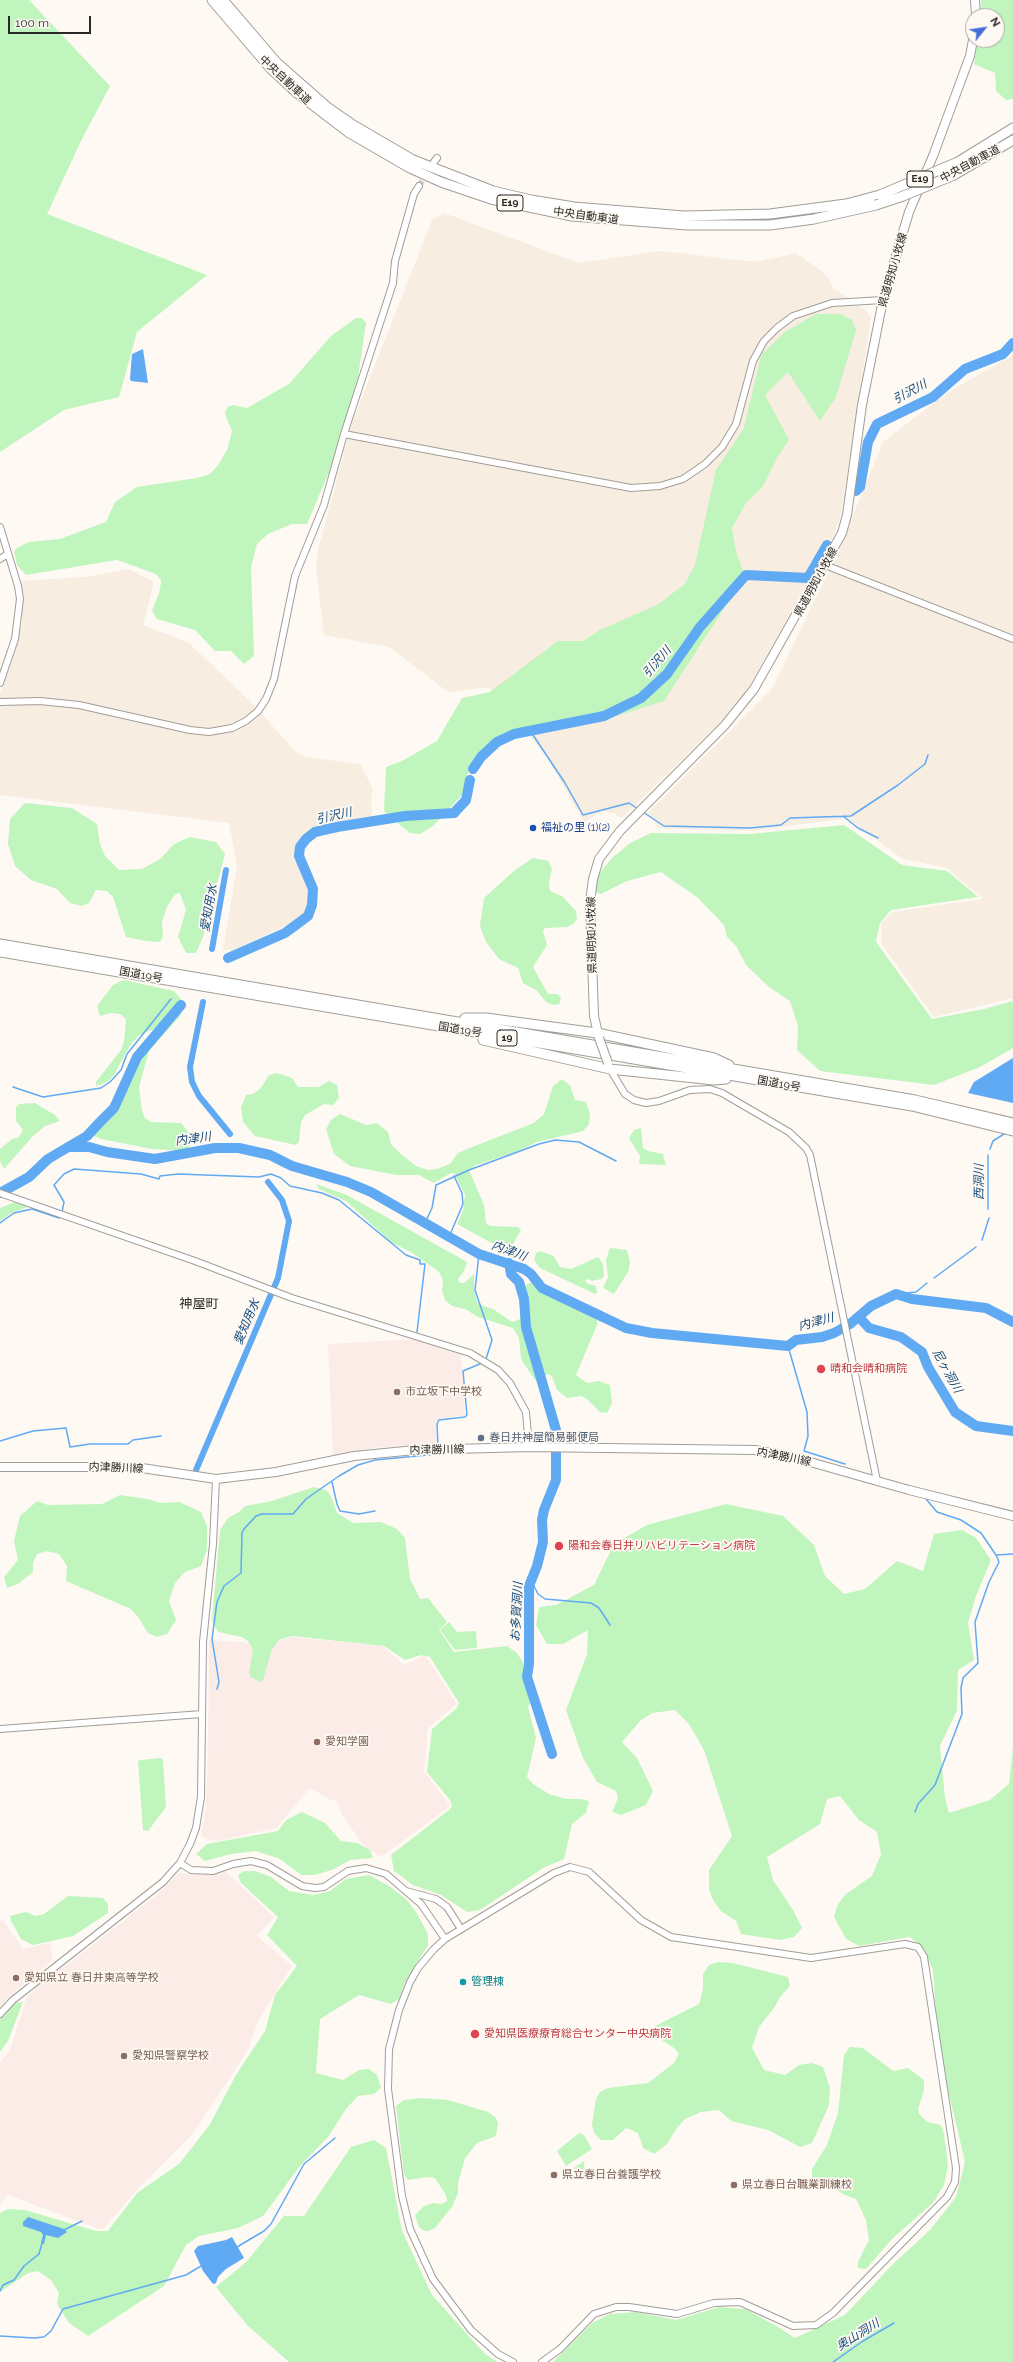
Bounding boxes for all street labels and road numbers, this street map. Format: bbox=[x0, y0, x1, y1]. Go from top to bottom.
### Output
street label: 中央自動車道 bbox=[256, 53, 314, 107]
street label: 中央自動車道 bbox=[938, 143, 1002, 185]
road number: E19 bbox=[907, 171, 933, 187]
road number: E19 bbox=[497, 195, 523, 211]
street label: 中央自動車道 bbox=[552, 205, 620, 227]
street label: 県道明知小牧線 bbox=[876, 231, 910, 309]
street label: 県道明知小牧線 bbox=[792, 545, 840, 619]
street label: 県道明知小牧線 bbox=[585, 896, 599, 974]
street label: 国道19号 bbox=[118, 965, 164, 985]
street label: 国道19号 bbox=[437, 1020, 483, 1040]
road number: 19 bbox=[497, 1030, 517, 1046]
street label: 国道19号 bbox=[756, 1074, 802, 1094]
street label: 内津勝川線 bbox=[409, 1443, 465, 1457]
street label: 内津勝川線 bbox=[756, 1445, 812, 1469]
street label: 内津勝川線 bbox=[88, 1460, 144, 1476]

